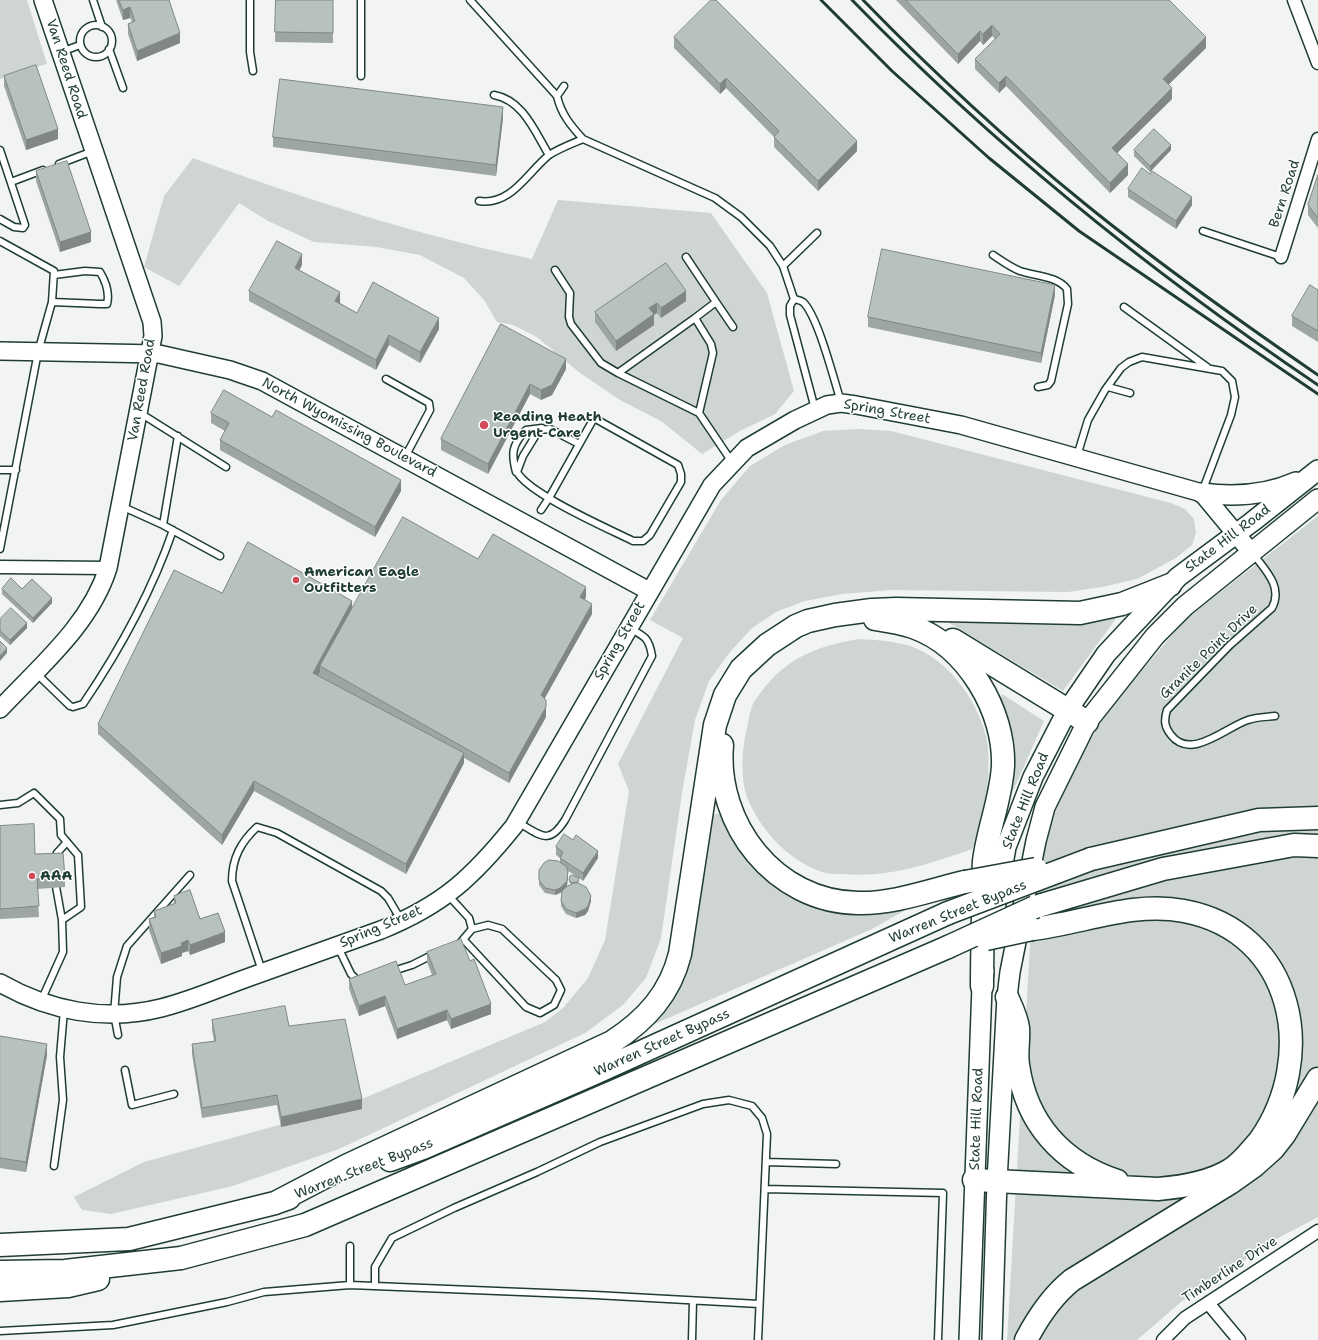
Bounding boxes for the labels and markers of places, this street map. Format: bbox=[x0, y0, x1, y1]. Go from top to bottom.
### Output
place label: Reading Heath Urgent Care bbox=[493, 409, 602, 442]
marker: Reading Heath Urgent Care bbox=[478, 419, 490, 431]
place label: American Eagle Outfitters bbox=[304, 564, 419, 596]
marker: American Eagle Outfitters bbox=[291, 575, 301, 585]
place label: AAA bbox=[40, 868, 72, 884]
marker: AAA bbox=[27, 871, 37, 881]

